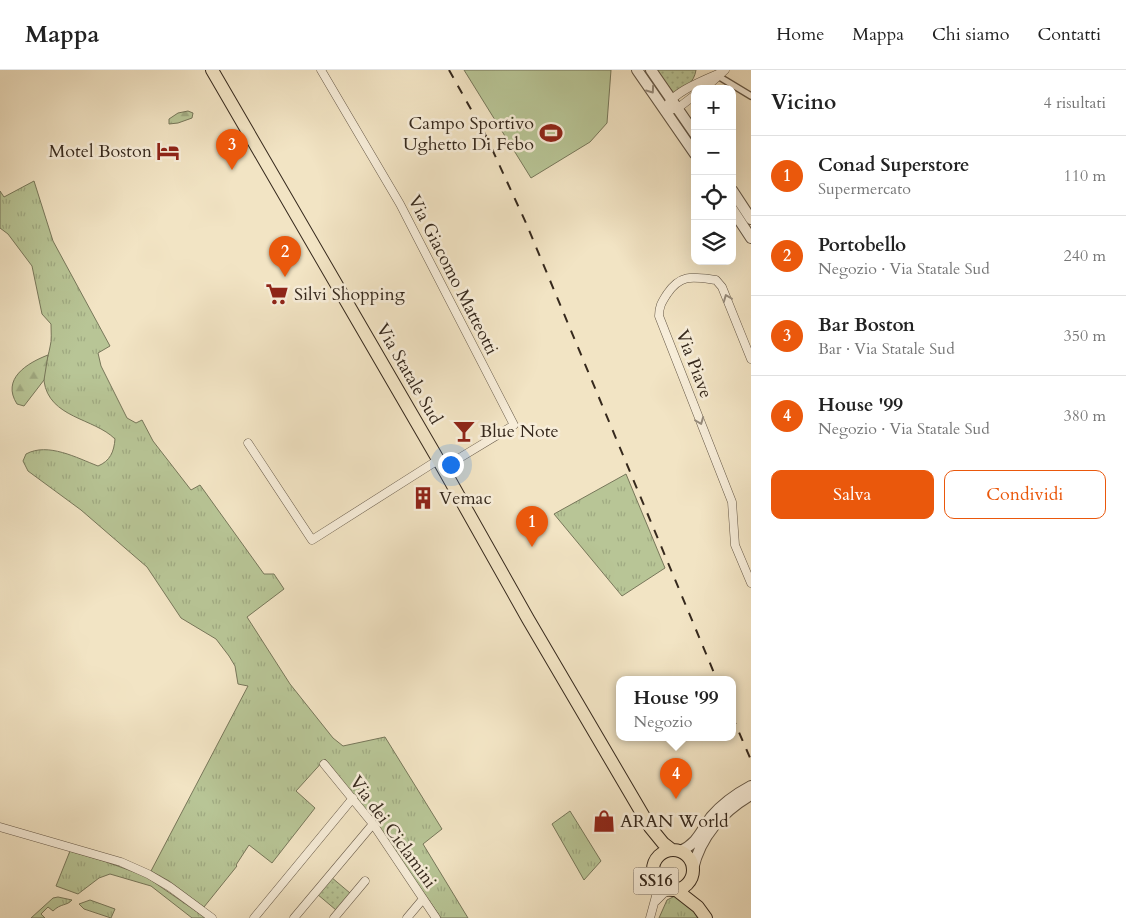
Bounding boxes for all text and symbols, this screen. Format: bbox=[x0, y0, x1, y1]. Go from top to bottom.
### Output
text: Mappa bbox=[25, 18, 99, 51]
text: Home bbox=[776, 22, 824, 47]
text: Mappa bbox=[852, 22, 904, 47]
text: Chi siamo bbox=[932, 22, 1009, 47]
text: Contatti bbox=[1037, 22, 1101, 47]
one-way arrow bbox=[645, 84, 654, 94]
map controls bbox=[691, 85, 736, 265]
button: + bbox=[691, 85, 736, 130]
text: Vicino bbox=[771, 88, 836, 117]
text: 4 risultati bbox=[1043, 92, 1106, 114]
place label: Campo Sportivo Ughetto Di Febo bbox=[403, 111, 534, 157]
sports icon: Campo Sportivo Ughetto Di Febo bbox=[538, 120, 564, 146]
pin: 3 bbox=[216, 129, 248, 170]
button: − bbox=[691, 130, 736, 175]
hotel icon: Motel Boston bbox=[155, 138, 181, 164]
place label: Motel Boston bbox=[48, 139, 153, 164]
text: Conad Superstore bbox=[818, 152, 970, 178]
text: 1 bbox=[783, 165, 791, 187]
text: 110 m bbox=[1064, 165, 1106, 187]
button: locate bbox=[691, 175, 736, 220]
text: Supermercato bbox=[818, 178, 911, 200]
street label: Via Giacomo Matteotti bbox=[402, 191, 504, 359]
button: layers bbox=[691, 220, 736, 265]
text: Portobello bbox=[818, 232, 906, 258]
pin: 2 bbox=[269, 236, 301, 277]
text: 2 bbox=[783, 245, 791, 267]
text: 240 m bbox=[1064, 245, 1106, 267]
text: Negozio · Via Statale Sud bbox=[818, 258, 990, 280]
supermarket icon: Silvi Shopping bbox=[264, 281, 290, 307]
place label: Silvi Shopping bbox=[294, 282, 406, 307]
one-way arrow bbox=[723, 294, 733, 302]
text: Bar Boston bbox=[818, 312, 915, 338]
street label: Via Statale Sud bbox=[370, 319, 448, 430]
text: 3 bbox=[783, 325, 791, 347]
text: 350 m bbox=[1064, 325, 1106, 347]
street label: Via Piave bbox=[669, 326, 719, 402]
text: Bar · Via Statale Sud bbox=[818, 338, 955, 360]
text: House '99 bbox=[818, 392, 903, 418]
text: 4 bbox=[783, 405, 791, 427]
text: 380 m bbox=[1064, 405, 1106, 427]
one-way arrow bbox=[695, 417, 705, 425]
bar icon: Blue Note bbox=[451, 418, 477, 444]
text: Negozio · Via Statale Sud bbox=[818, 418, 990, 440]
place label: Blue Note bbox=[480, 419, 559, 444]
your location bbox=[438, 452, 464, 478]
button: Salva bbox=[771, 470, 934, 519]
button: Condividi bbox=[944, 470, 1106, 519]
building icon: Vemac bbox=[410, 485, 436, 511]
place label: Vemac bbox=[439, 486, 492, 511]
pin: 1 bbox=[516, 506, 548, 547]
popup bbox=[616, 676, 736, 741]
text: House '99 bbox=[634, 685, 718, 711]
text: Negozio bbox=[634, 711, 692, 733]
pin: 4 bbox=[660, 758, 692, 799]
street label: Via dei Ciclamini bbox=[344, 771, 442, 893]
shop icon: ARAN World bbox=[591, 808, 617, 834]
place label: ARAN World bbox=[620, 809, 729, 834]
road number: SS16 bbox=[634, 868, 678, 894]

